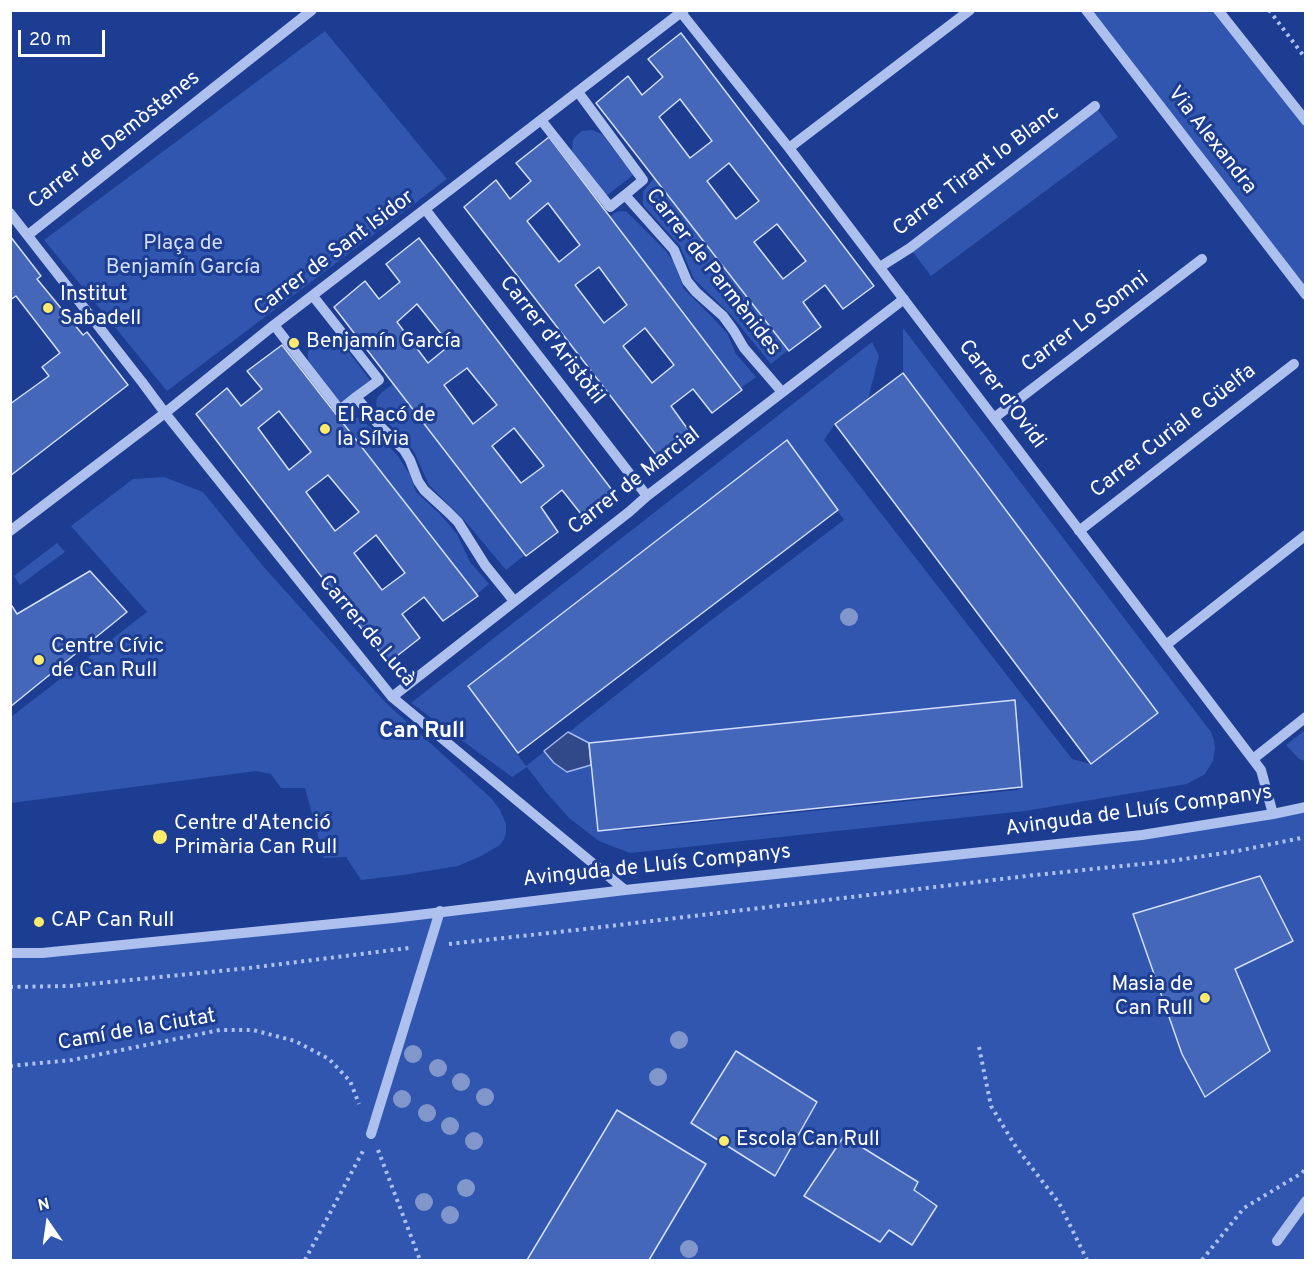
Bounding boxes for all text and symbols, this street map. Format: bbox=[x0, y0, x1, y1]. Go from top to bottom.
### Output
scale bar bbox=[21, 18, 108, 56]
text: 20 m bbox=[29, 29, 71, 52]
street label: Carrer de Demòstenes bbox=[24, 66, 206, 216]
street label: Via Alexandra bbox=[1161, 82, 1261, 200]
street label: Carrer Tirant lo Blanc bbox=[889, 101, 1065, 243]
street label: Carrer de Parmènides bbox=[639, 185, 785, 361]
street label: Carrer de Sant Isidor bbox=[250, 186, 420, 322]
park label: Plaça de Benjamín García bbox=[106, 232, 260, 282]
street label: Carrer Lo Somni bbox=[1017, 267, 1155, 379]
street label: Carrer d'Aristòtil bbox=[493, 272, 609, 410]
place label: Institut Sabadell bbox=[60, 283, 141, 333]
marker: Institut Sabadell bbox=[41, 301, 55, 315]
place label: Benjamín García bbox=[306, 330, 461, 356]
marker: Benjamín García bbox=[287, 336, 301, 350]
street label: Carrer d'Ovidi bbox=[952, 336, 1050, 454]
street label: Carrer Curial e Güelfa bbox=[1086, 360, 1262, 504]
place label: El Racó de la Sílvia bbox=[337, 404, 436, 454]
marker: El Racó de la Sílvia bbox=[318, 422, 332, 436]
street label: Carrer de Marcial bbox=[564, 423, 706, 541]
street label: Carrer de Lucà bbox=[312, 571, 420, 693]
place label: Centre Cívic de Can Rull bbox=[51, 635, 164, 685]
marker: Centre Cívic de Can Rull bbox=[32, 653, 46, 667]
district label: Can Rull bbox=[379, 720, 465, 746]
street label: Avinguda de Lluís Companys bbox=[1004, 781, 1274, 843]
place label: Centre d'Atenció Primària Can Rull bbox=[174, 812, 337, 862]
marker: Centre d'Atenció Primària Can Rull bbox=[151, 828, 169, 846]
street label: Avinguda de Lluís Companys bbox=[522, 840, 792, 894]
place label: CAP Can Rull bbox=[51, 909, 174, 935]
marker: CAP Can Rull bbox=[32, 915, 46, 929]
place label: Masia de Can Rull bbox=[1111, 973, 1193, 1023]
marker: Masia de Can Rull bbox=[1198, 991, 1212, 1005]
street label: Camí de la Ciutat bbox=[56, 1005, 218, 1057]
place label: Escola Can Rull bbox=[736, 1128, 880, 1154]
marker: Escola Can Rull bbox=[717, 1134, 731, 1148]
north arrow bbox=[18, 1193, 78, 1253]
text: N bbox=[36, 1194, 52, 1216]

